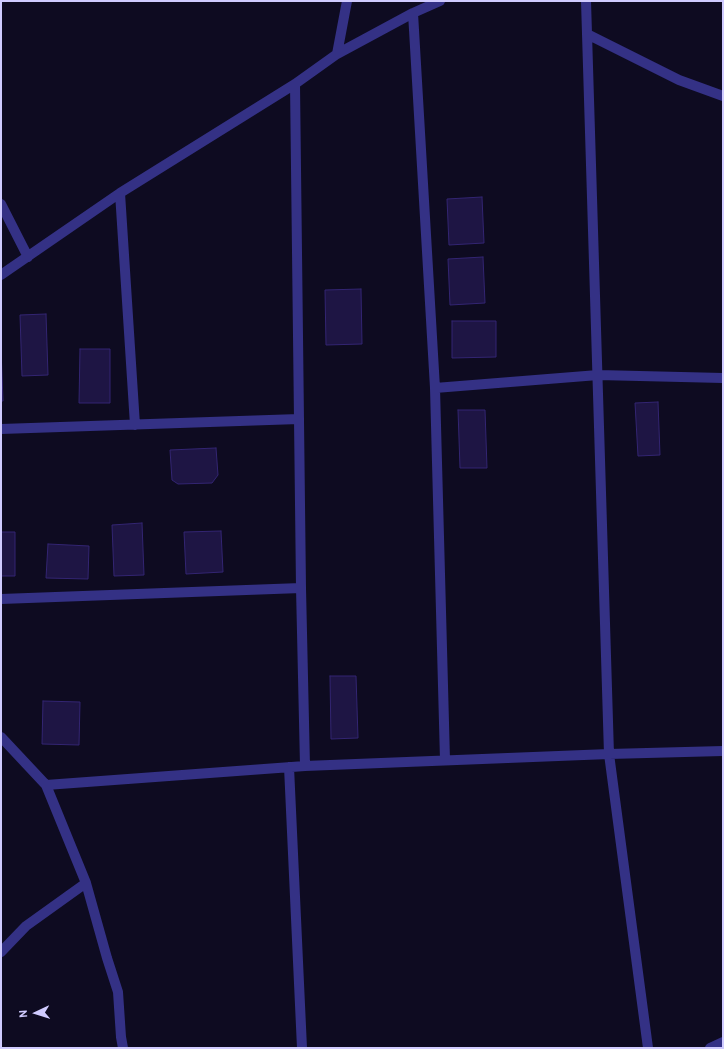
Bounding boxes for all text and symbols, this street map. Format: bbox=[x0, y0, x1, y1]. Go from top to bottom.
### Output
north arrow bbox=[16, 993, 56, 1033]
text: N bbox=[17, 1009, 31, 1018]

